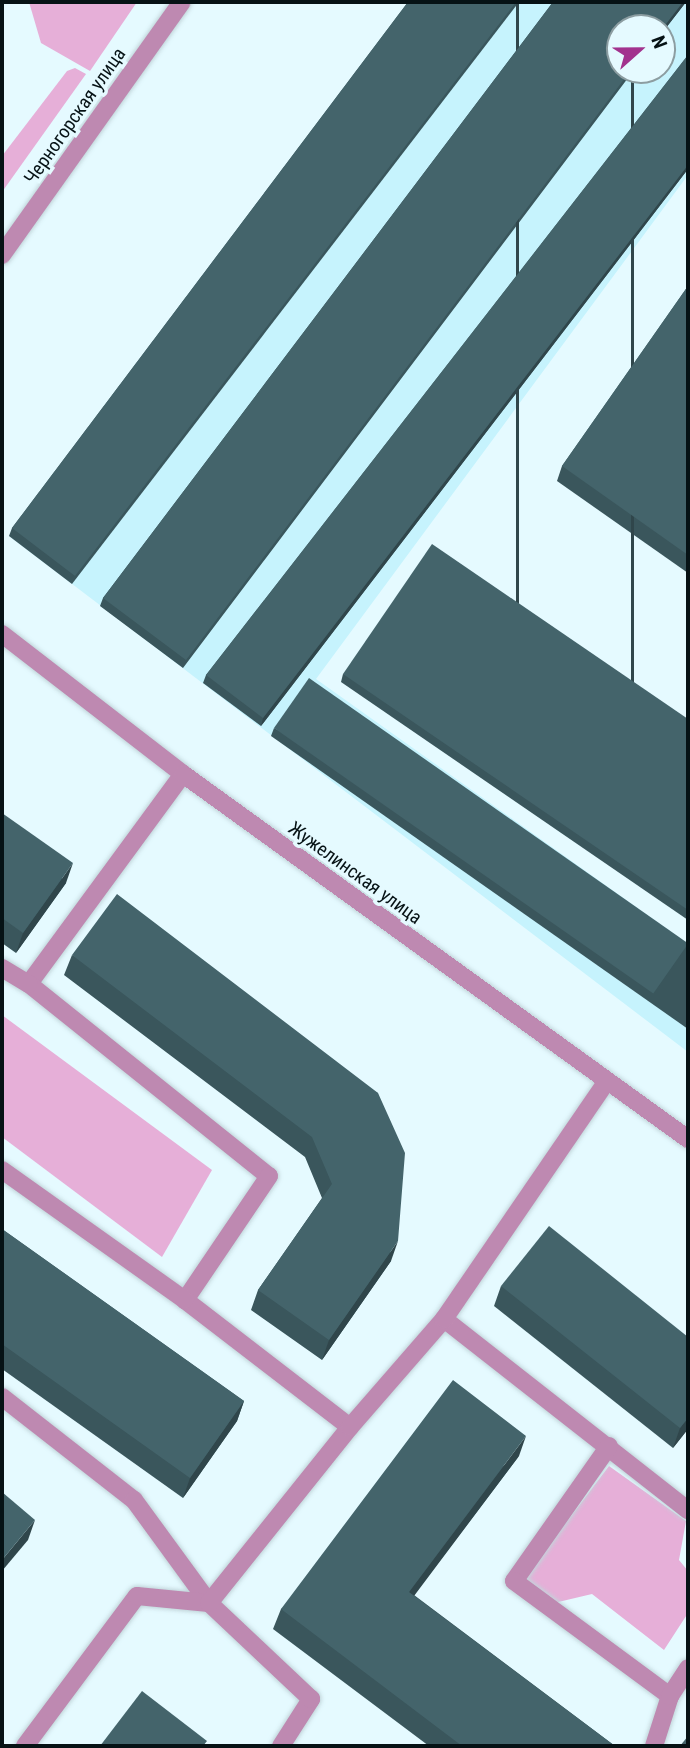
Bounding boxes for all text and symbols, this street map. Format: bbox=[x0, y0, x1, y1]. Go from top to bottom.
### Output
north arrow bbox=[606, 14, 676, 84]
text: N bbox=[646, 32, 672, 52]
street label: Черногорская улица bbox=[19, 43, 131, 189]
street label: Жужелинская улица bbox=[284, 817, 426, 929]

